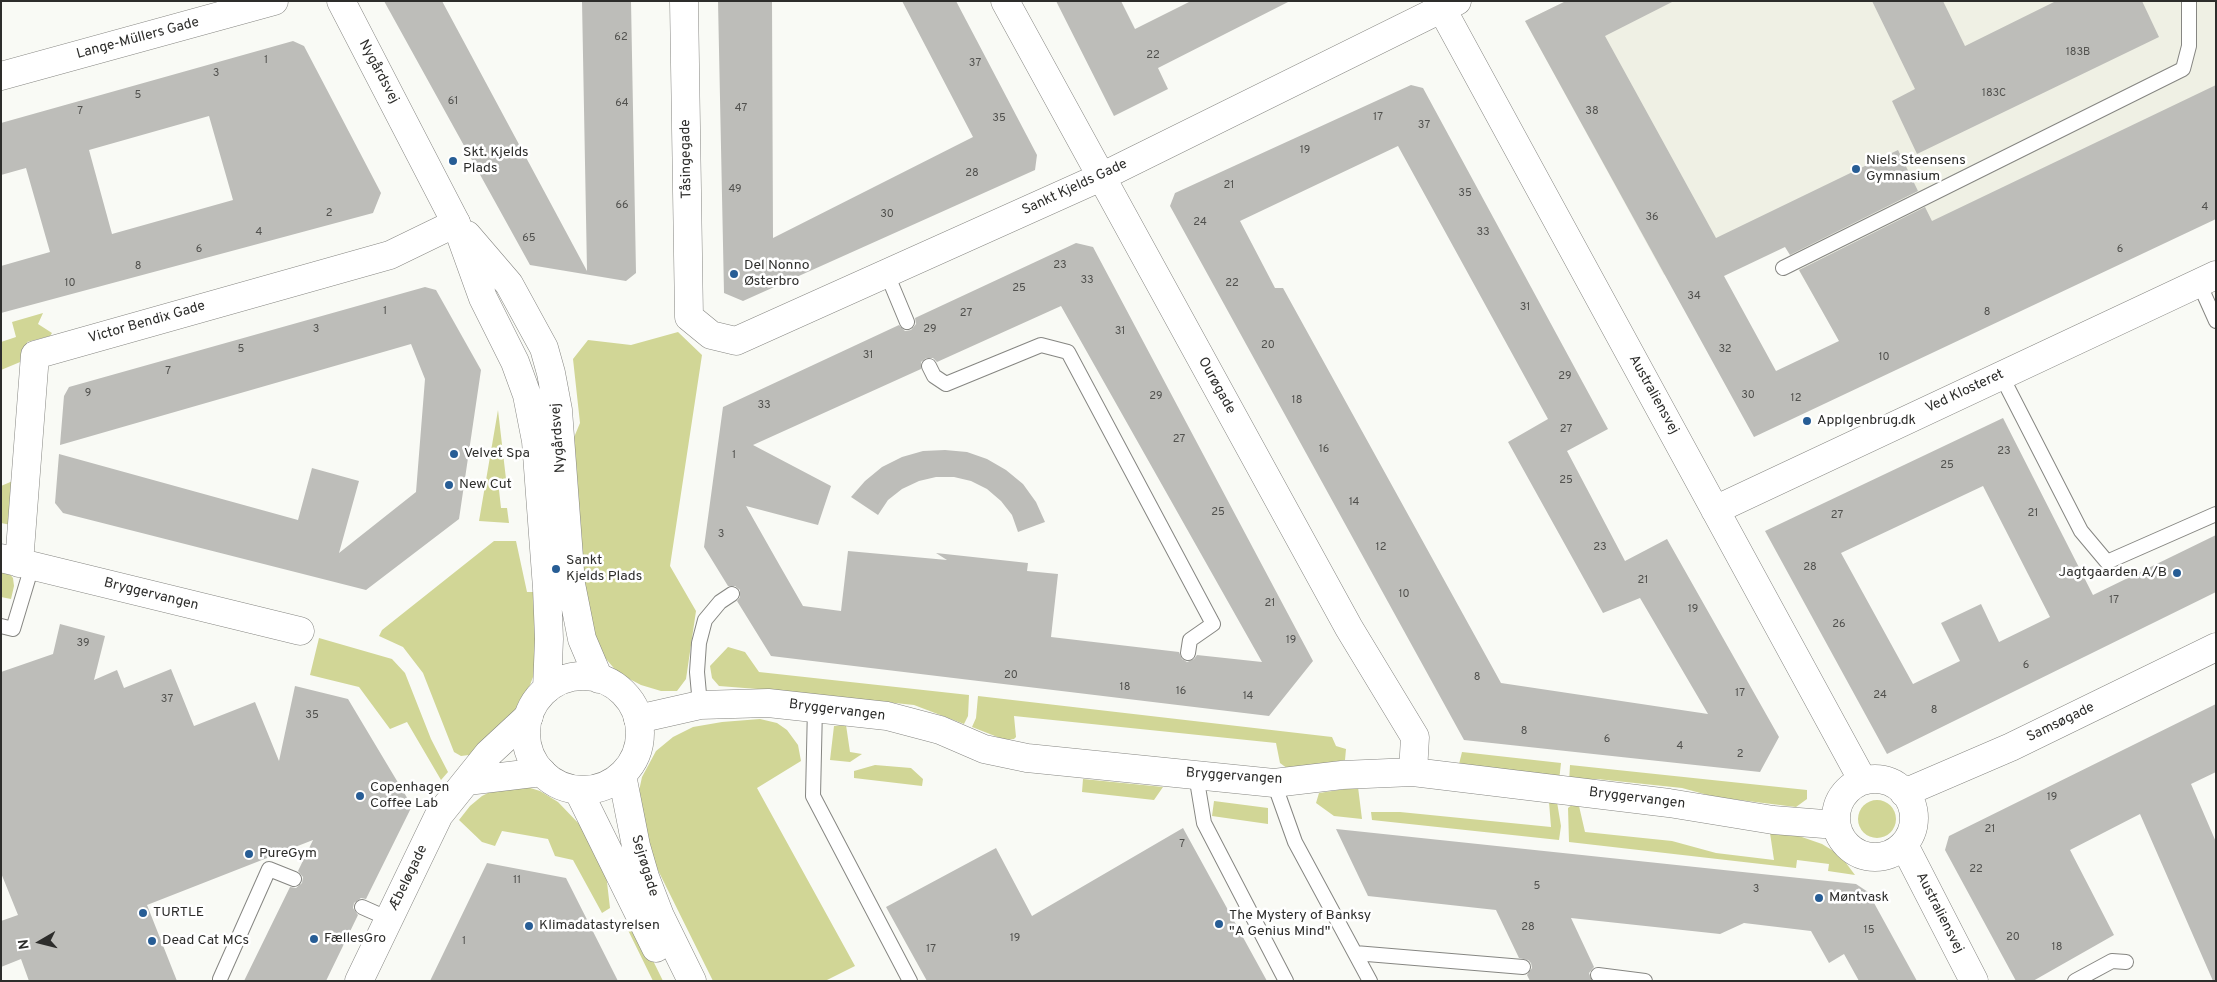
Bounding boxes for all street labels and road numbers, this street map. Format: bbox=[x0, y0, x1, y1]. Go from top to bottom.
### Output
street label: Lange-Müllers Gade bbox=[75, 15, 201, 63]
street label: Nygårdsvej bbox=[354, 37, 402, 107]
street label: Tåsingegade bbox=[678, 119, 696, 199]
street label: Sankt Kjelds Gade bbox=[1020, 156, 1130, 220]
street label: Victor Bendix Gade bbox=[87, 298, 207, 348]
street label: Australiensvej bbox=[1624, 352, 1682, 438]
street label: Ourøgade bbox=[1194, 355, 1238, 417]
street label: Ved Klosteret bbox=[1923, 367, 2007, 417]
street label: Nygårdsvej bbox=[548, 403, 570, 473]
street label: Bryggervangen bbox=[102, 575, 200, 615]
street label: Bryggervangen bbox=[788, 697, 886, 725]
street label: Samsøgade bbox=[2024, 699, 2098, 747]
street label: Bryggervangen bbox=[1185, 765, 1283, 789]
street label: Bryggervangen bbox=[1588, 785, 1686, 813]
street label: Sejrøgade bbox=[627, 833, 661, 899]
street label: Æbeløgade bbox=[386, 843, 432, 913]
street label: Australiensvej bbox=[1911, 870, 1967, 956]

